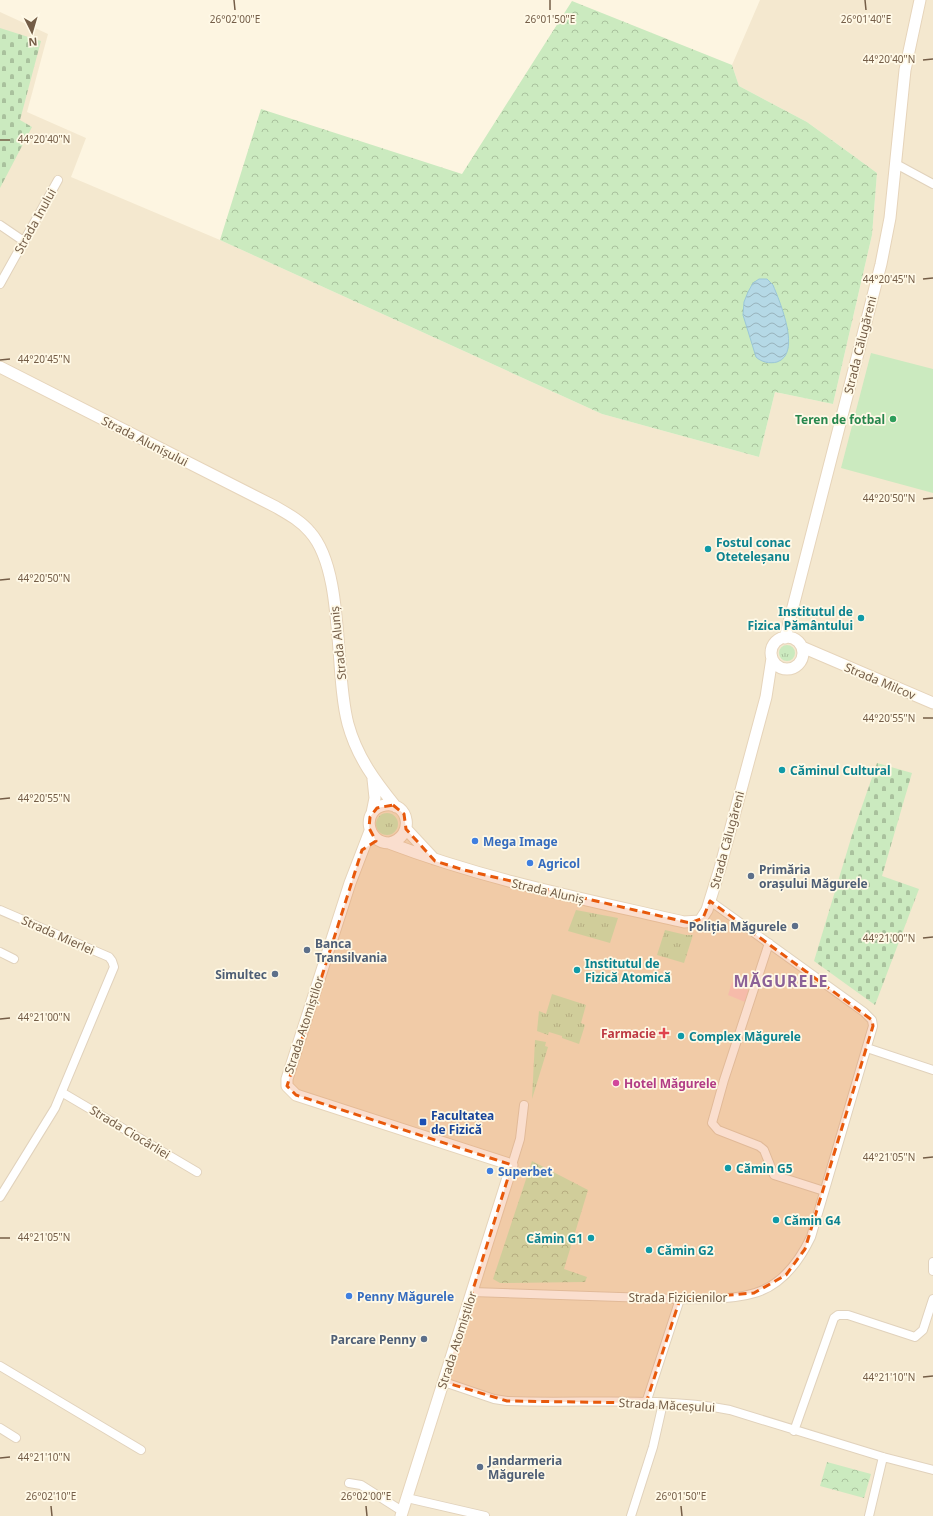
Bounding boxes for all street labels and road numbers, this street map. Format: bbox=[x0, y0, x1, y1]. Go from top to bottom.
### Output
street label: Strada Inului bbox=[10, 185, 60, 257]
street label: Strada Călugăreni bbox=[840, 294, 880, 396]
street label: Strada Alunișului bbox=[99, 412, 191, 470]
street label: Strada Aluniș bbox=[326, 605, 350, 681]
street label: Strada Milcov bbox=[842, 658, 919, 704]
street label: Strada Călugăreni bbox=[706, 789, 748, 891]
street label: Strada Aluniș bbox=[510, 874, 586, 908]
street label: Strada Mierlei bbox=[19, 911, 97, 959]
street label: Strada Atomiștilor bbox=[280, 974, 328, 1076]
street label: Strada Ciocârliei bbox=[87, 1101, 173, 1163]
street label: Strada Atomiștilor bbox=[433, 1289, 481, 1391]
street label: Strada Fizicienilor bbox=[628, 1289, 728, 1306]
street label: Strada Măceșului bbox=[618, 1394, 716, 1416]

